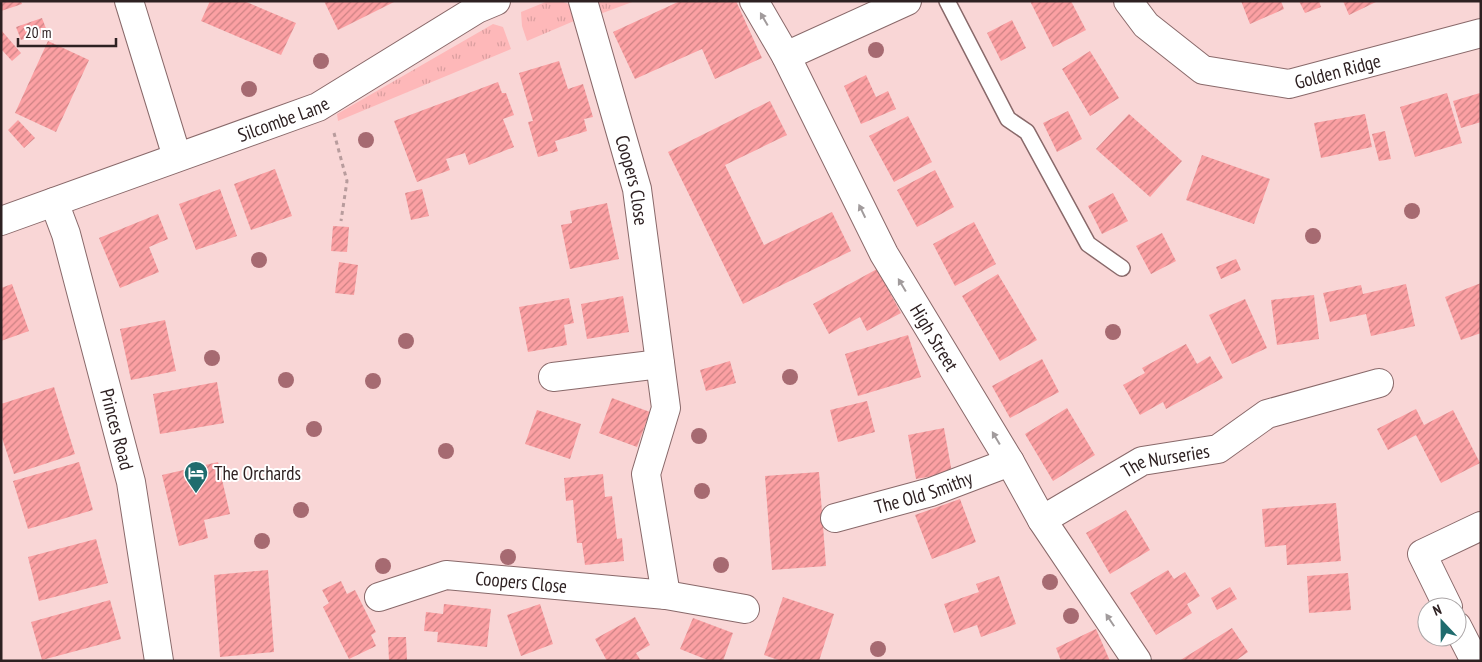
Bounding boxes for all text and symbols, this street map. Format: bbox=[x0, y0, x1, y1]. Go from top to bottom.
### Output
one-way arrow bbox=[760, 13, 769, 26]
scale bar bbox=[18, 15, 115, 47]
text: 20 m bbox=[25, 23, 51, 42]
street label: Golden Ridge bbox=[1292, 48, 1383, 94]
street label: Silcombe Lane bbox=[234, 91, 334, 147]
street label: Coopers Close bbox=[610, 132, 654, 227]
one-way arrow bbox=[858, 204, 866, 218]
one-way arrow bbox=[898, 278, 907, 291]
street label: High Street bbox=[905, 299, 964, 376]
street label: Princes Road bbox=[95, 386, 139, 472]
one-way arrow bbox=[991, 432, 1000, 445]
street label: The Nurseries bbox=[1117, 439, 1211, 483]
hotel icon: The Orchards bbox=[183, 460, 209, 494]
place label: The Orchards bbox=[214, 461, 301, 485]
street label: The Old Smithy bbox=[872, 465, 976, 519]
street label: Coopers Close bbox=[474, 566, 568, 598]
north arrow bbox=[1417, 597, 1467, 647]
text: N bbox=[1430, 600, 1444, 620]
one-way arrow bbox=[1105, 614, 1115, 627]

